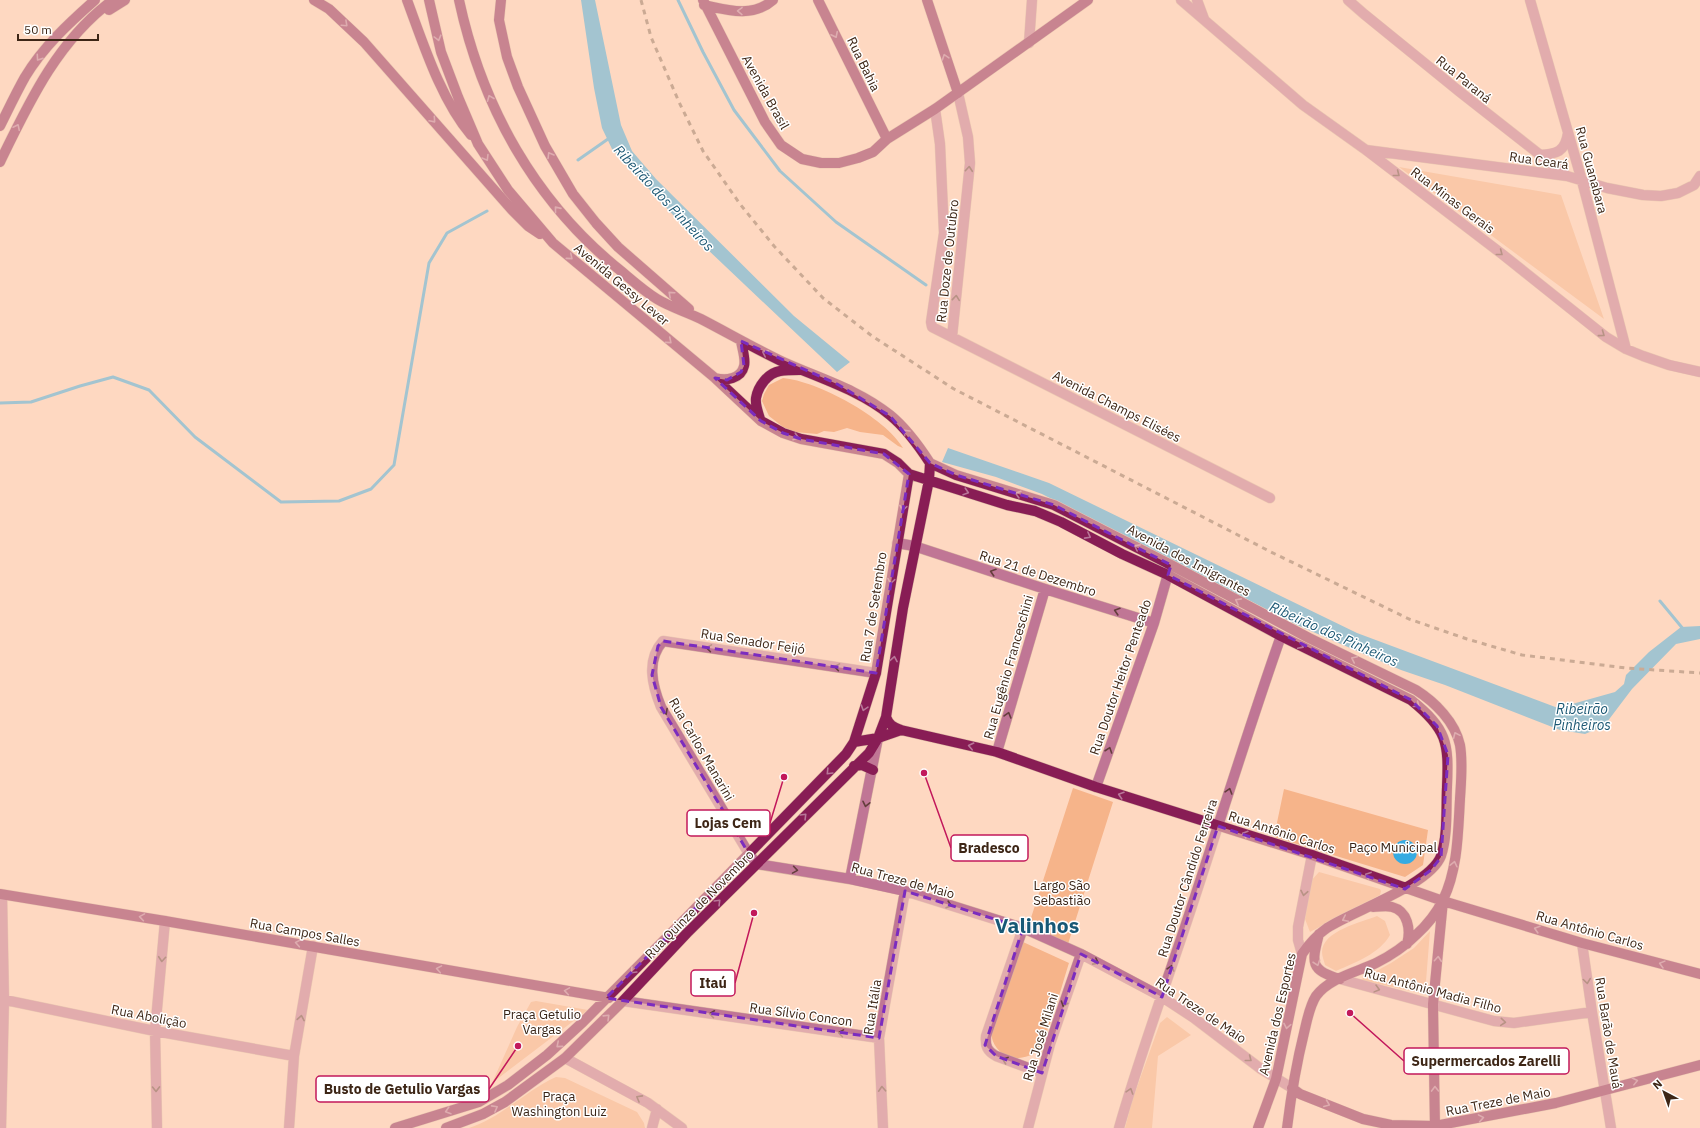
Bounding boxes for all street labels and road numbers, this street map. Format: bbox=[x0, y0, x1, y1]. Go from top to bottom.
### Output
street label: Rua Bahia bbox=[843, 34, 884, 94]
street label: Avenida Brasil bbox=[738, 52, 793, 133]
street label: Rua Paraná bbox=[1433, 52, 1495, 107]
street label: Rua Guanabara bbox=[1572, 125, 1611, 216]
street label: Rua Ceará bbox=[1508, 148, 1570, 173]
street label: Rua Minas Gerais bbox=[1407, 163, 1498, 237]
street label: Rua Doze de Outubro bbox=[933, 199, 962, 323]
street label: Avenida Gessy Lever bbox=[570, 240, 673, 329]
street label: Avenida Champs Elisées bbox=[1050, 367, 1184, 446]
street label: Avenida dos Imigrantes bbox=[1124, 521, 1253, 600]
street label: Rua 21 de Dezembro bbox=[977, 547, 1098, 600]
street label: Rua 7 de Setembro bbox=[856, 551, 891, 663]
street label: Rua Eugênio Franceschini bbox=[980, 593, 1037, 741]
street label: Rua Doutor Heitor Penteado bbox=[1086, 597, 1155, 757]
street label: Rua Senador Feijó bbox=[700, 625, 806, 658]
street label: Rua Carlos Manarini bbox=[665, 695, 738, 804]
street label: Rua Doutor Cândido Ferreira bbox=[1154, 797, 1221, 959]
street label: Rua Antônio Carlos bbox=[1226, 807, 1337, 858]
street label: Rua Quinze de Novembro bbox=[641, 846, 758, 963]
street label: Rua Treze de Maio bbox=[849, 859, 956, 902]
street label: Rua Antônio Carlos bbox=[1534, 907, 1646, 954]
street label: Rua Campos Salles bbox=[249, 914, 361, 951]
street label: Avenida dos Esportes bbox=[1255, 951, 1300, 1077]
street label: Rua Antônio Madia Filho bbox=[1362, 964, 1503, 1017]
street label: Rua Treze de Maio bbox=[1152, 974, 1250, 1047]
street label: Rua Barão de Mauá bbox=[1591, 976, 1626, 1090]
street label: Rua Itália bbox=[860, 978, 885, 1036]
street label: Rua José Milani bbox=[1019, 991, 1062, 1083]
street label: Rua Sílvio Concon bbox=[748, 999, 853, 1030]
street label: Rua Abolição bbox=[110, 1001, 188, 1032]
street label: Rua Treze de Maio bbox=[1444, 1083, 1552, 1120]

